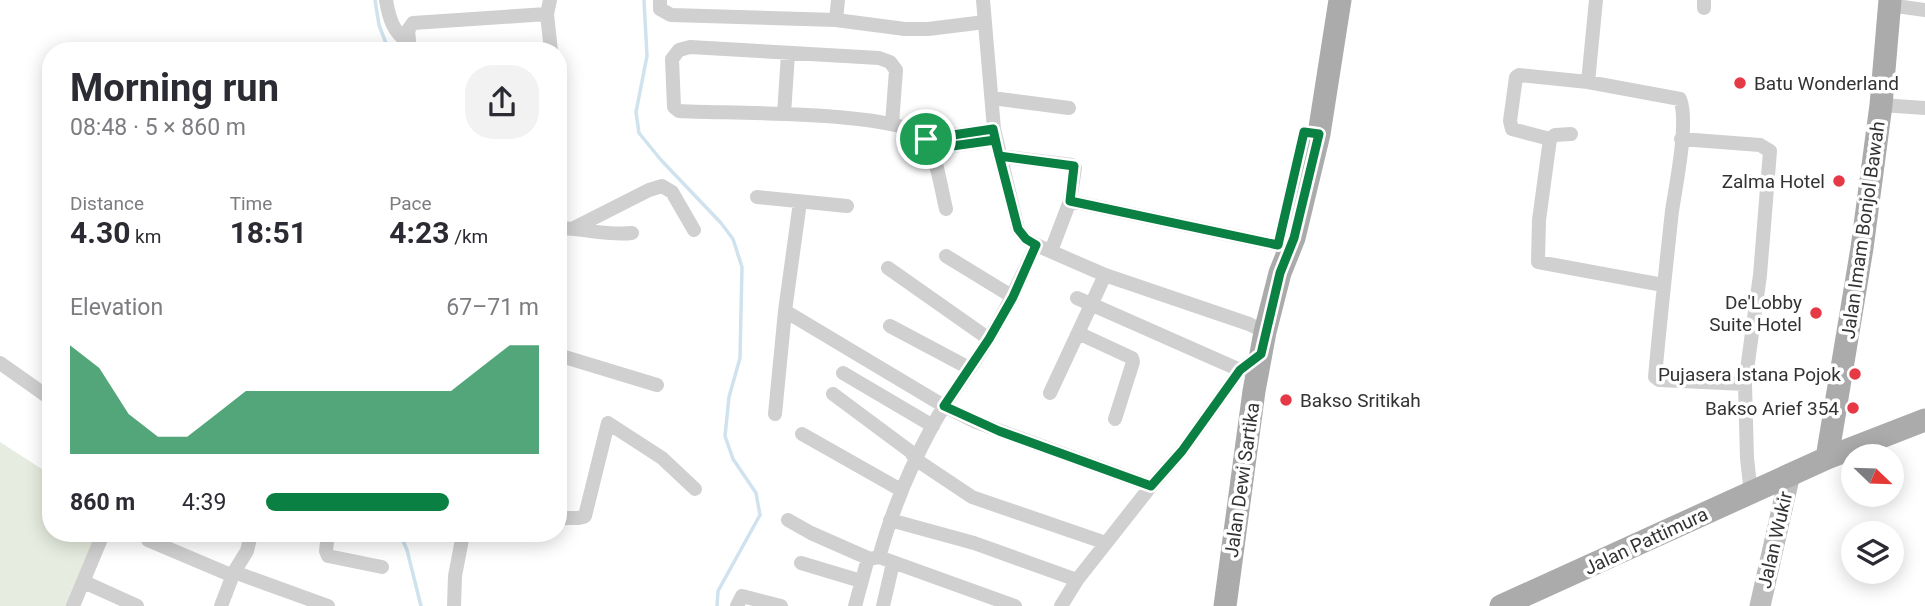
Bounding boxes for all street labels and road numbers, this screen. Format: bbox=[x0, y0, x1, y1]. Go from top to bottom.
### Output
street label: Jalan Imam Bonjol Bawah bbox=[1836, 120, 1890, 340]
street label: Jalan Dewi Sartika bbox=[1220, 401, 1264, 559]
street label: Jalan Wukir bbox=[1753, 489, 1797, 591]
street label: Jalan Pattimura bbox=[1581, 502, 1711, 580]

